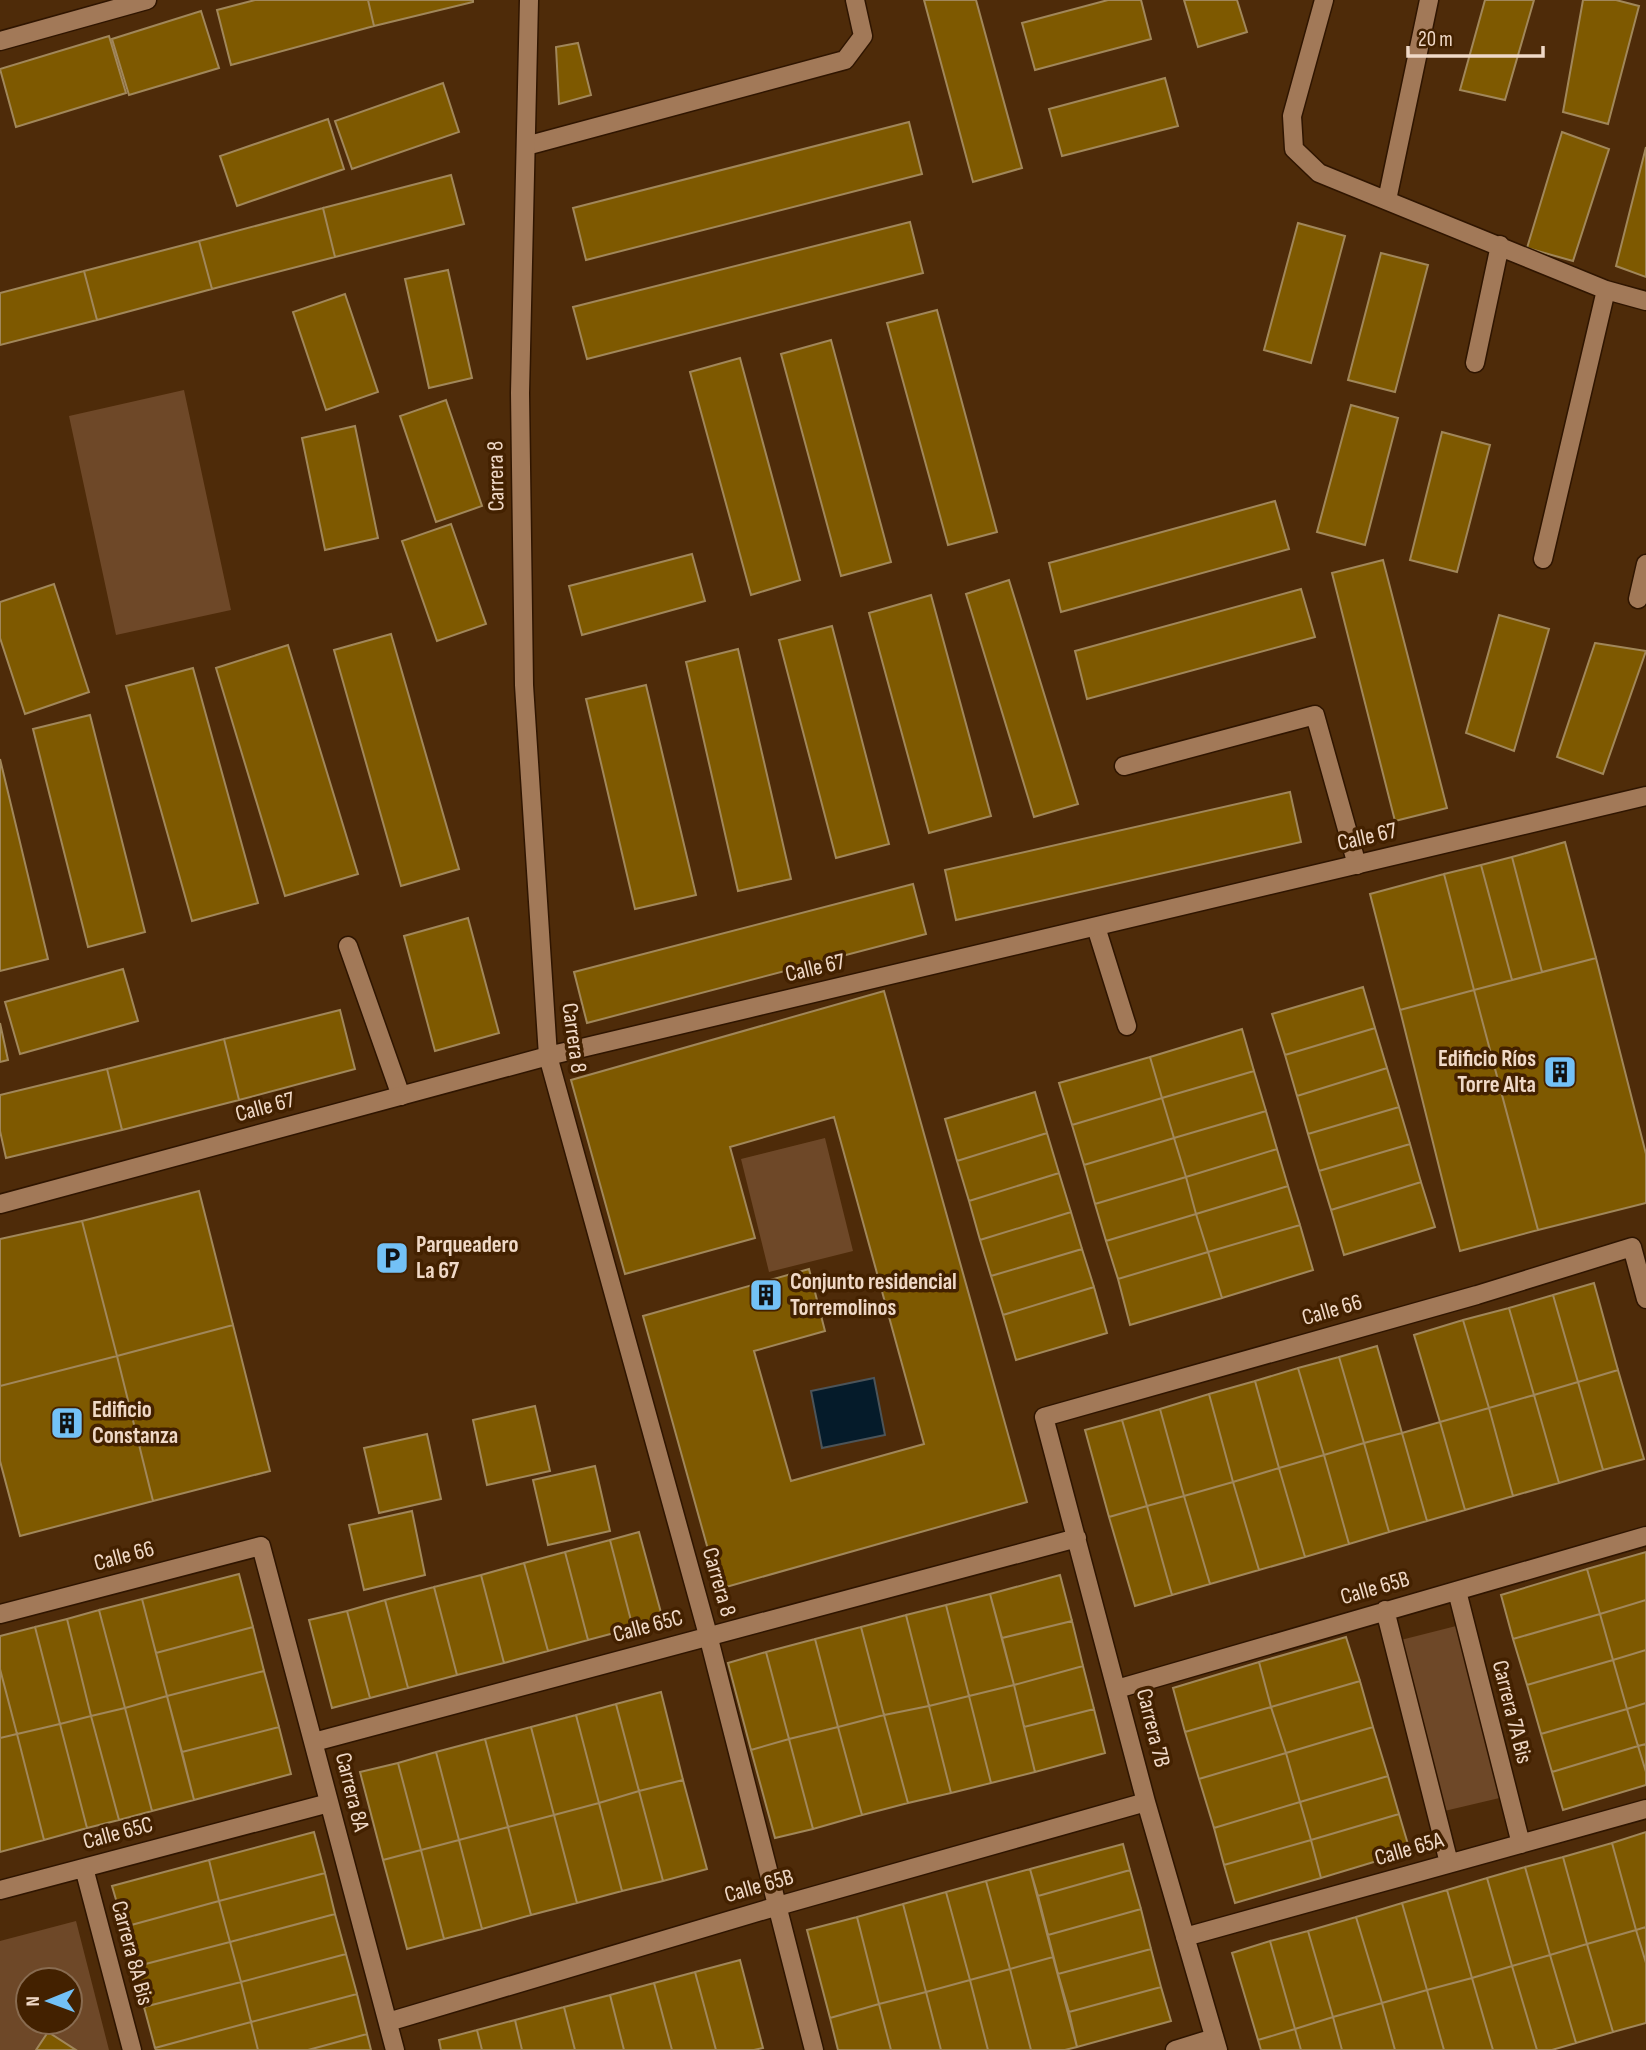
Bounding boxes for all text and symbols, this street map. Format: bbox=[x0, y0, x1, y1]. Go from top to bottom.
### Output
scale bar bbox=[1408, 14, 1543, 58]
text: 20 m bbox=[1418, 27, 1453, 52]
street label: Carrera 8 bbox=[481, 440, 511, 512]
street label: Calle 67 bbox=[1334, 817, 1400, 857]
street label: Calle 67 bbox=[782, 948, 848, 988]
street label: Carrera 8 bbox=[555, 1001, 593, 1075]
place label: Edificio Ríos Torre Alta bbox=[1438, 1045, 1536, 1099]
building icon: Edificio Ríos Torre Alta bbox=[1541, 1053, 1579, 1091]
street label: Calle 67 bbox=[232, 1086, 298, 1128]
place label: Parqueadero La 67 bbox=[416, 1231, 518, 1285]
parking icon: Parqueadero La 67 bbox=[373, 1239, 411, 1277]
place label: Conjunto residencial Torremolinos bbox=[790, 1268, 957, 1322]
building icon: Conjunto residencial Torremolinos bbox=[747, 1276, 785, 1314]
street label: Calle 66 bbox=[1299, 1288, 1365, 1332]
place label: Edificio Constanza bbox=[92, 1396, 178, 1450]
building icon: Edificio Constanza bbox=[48, 1404, 86, 1442]
street label: Calle 66 bbox=[91, 1535, 157, 1577]
street label: Carrera 8 bbox=[696, 1544, 742, 1620]
street label: Calle 65B bbox=[1337, 1565, 1413, 1611]
street label: Calle 65C bbox=[610, 1603, 686, 1649]
street label: Carrera 7A Bis bbox=[1486, 1657, 1538, 1767]
street label: Carrera 7B bbox=[1130, 1686, 1176, 1770]
street label: Carrera 8A bbox=[329, 1750, 375, 1835]
street label: Calle 65C bbox=[80, 1810, 156, 1856]
street label: Calle 65A bbox=[1371, 1826, 1447, 1872]
street label: Calle 65B bbox=[721, 1863, 797, 1909]
street label: Carrera 8A Bis bbox=[105, 1898, 159, 2008]
north arrow bbox=[14, 1966, 84, 2036]
text: N bbox=[22, 1996, 45, 2007]

